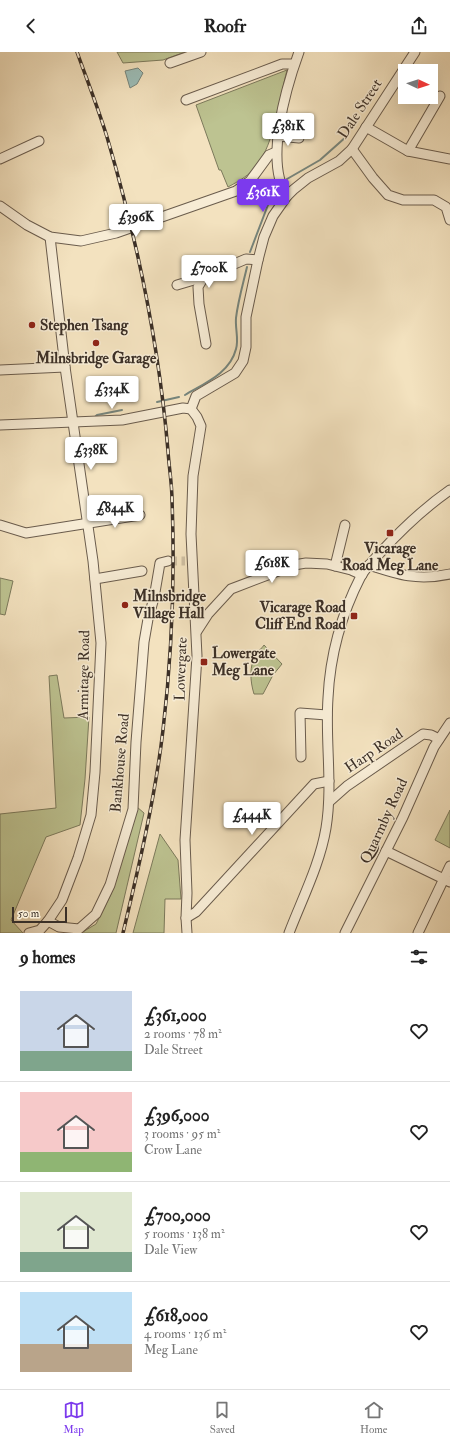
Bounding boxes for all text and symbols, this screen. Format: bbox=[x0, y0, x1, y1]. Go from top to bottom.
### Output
icon: back bbox=[20, 15, 42, 37]
text: Roofr bbox=[204, 15, 246, 38]
icon: share bbox=[408, 15, 430, 37]
north arrow bbox=[398, 64, 438, 104]
map controls bbox=[398, 64, 438, 104]
street label: Dale Street bbox=[334, 75, 386, 143]
pin: £381K bbox=[260, 113, 316, 147]
text: £381K bbox=[271, 118, 305, 134]
pin: £361K bbox=[235, 179, 291, 213]
text: £361K bbox=[246, 184, 280, 200]
pin: £396K bbox=[108, 204, 164, 238]
text: £396K bbox=[118, 209, 154, 225]
pin: £700K bbox=[181, 255, 237, 289]
text: £700K bbox=[190, 260, 228, 276]
place label: Stephen Tsang bbox=[40, 316, 129, 336]
marker: Stephen Tsang bbox=[27, 320, 37, 330]
marker: Milnsbridge Garage bbox=[91, 338, 101, 348]
place label: Milnsbridge Garage bbox=[35, 349, 157, 369]
pin: £334K bbox=[84, 376, 140, 410]
text: £334K bbox=[95, 381, 129, 397]
pin: £338K bbox=[63, 437, 119, 471]
text: £338K bbox=[74, 442, 108, 458]
pin: £844K bbox=[87, 495, 143, 529]
text: £844K bbox=[96, 500, 134, 516]
marker: Vicarage Road Meg Lane bbox=[385, 528, 395, 538]
place label: Vicarage Road Meg Lane bbox=[342, 539, 439, 576]
pin: £618K bbox=[244, 550, 300, 584]
text: £618K bbox=[254, 555, 290, 571]
place label: Milnsbridge Village Hall bbox=[132, 587, 207, 624]
place label: Vicarage Road Cliff End Road bbox=[255, 598, 347, 634]
marker: Milnsbridge Village Hall bbox=[120, 600, 130, 610]
marker: Vicarage Road Cliff End Road bbox=[349, 611, 359, 621]
street label: Armitage Road bbox=[74, 629, 94, 721]
street label: Lowergate bbox=[170, 637, 192, 701]
place label: Lowergate Meg Lane bbox=[211, 644, 276, 681]
marker: Lowergate Meg Lane bbox=[199, 657, 209, 667]
street label: Bankhouse Road bbox=[106, 712, 134, 813]
street label: Harp Road bbox=[341, 724, 408, 778]
street label: Quarmby Road bbox=[356, 775, 412, 867]
pin: £444K bbox=[224, 802, 280, 836]
text: £444K bbox=[233, 807, 271, 823]
scale bar bbox=[12, 905, 67, 924]
text: 50 m bbox=[18, 907, 39, 920]
icon: filters bbox=[408, 946, 430, 968]
text: 9 homes bbox=[20, 947, 75, 968]
text: £361,000 bbox=[144, 1005, 207, 1026]
icon: home bbox=[52, 1007, 100, 1055]
icon: heart bbox=[408, 1020, 430, 1042]
text: 2 rooms · 78 m² bbox=[144, 1026, 222, 1042]
text: Dale Street bbox=[144, 1042, 203, 1058]
text: £396,000 bbox=[144, 1105, 209, 1126]
icon: home bbox=[52, 1108, 100, 1156]
icon: heart bbox=[408, 1121, 430, 1143]
text: 3 rooms · 95 m² bbox=[144, 1126, 220, 1142]
text: Crow Lane bbox=[144, 1142, 202, 1158]
text: £700,000 bbox=[144, 1205, 211, 1226]
icon: home bbox=[52, 1208, 100, 1256]
icon: heart bbox=[408, 1221, 430, 1243]
text: 5 rooms · 138 m² bbox=[144, 1226, 225, 1242]
text: Dale View bbox=[144, 1242, 197, 1258]
text: £618,000 bbox=[144, 1305, 208, 1326]
icon: home bbox=[52, 1308, 100, 1356]
icon: heart bbox=[408, 1321, 430, 1343]
text: 4 rooms · 136 m² bbox=[144, 1326, 226, 1342]
text: Meg Lane bbox=[144, 1342, 198, 1358]
tab: Map bbox=[63, 1399, 85, 1436]
tab: Saved bbox=[210, 1399, 235, 1436]
tab: Home bbox=[360, 1399, 387, 1436]

